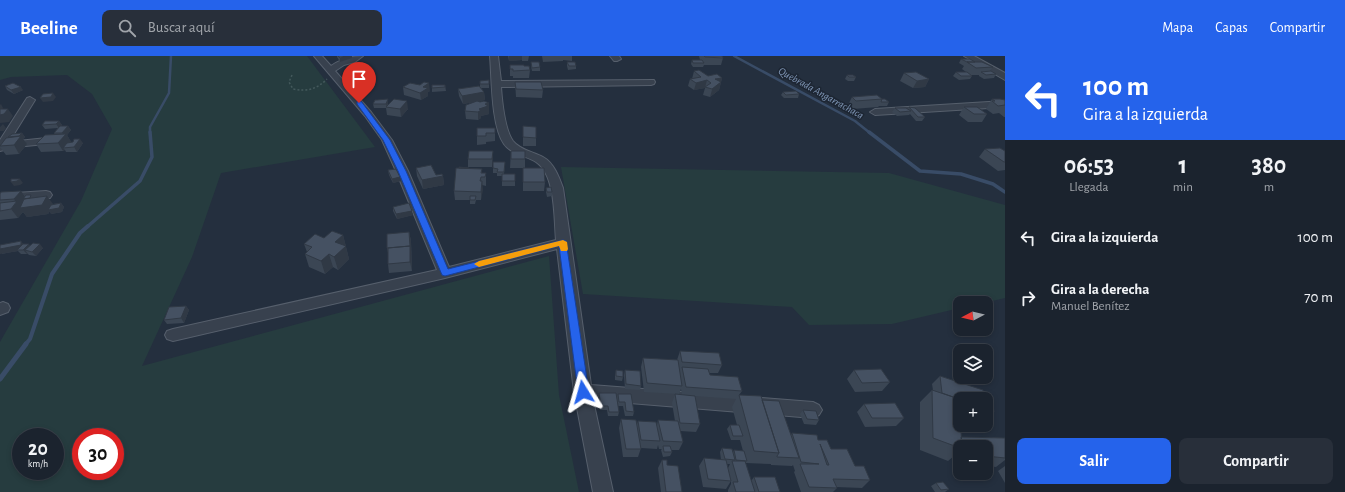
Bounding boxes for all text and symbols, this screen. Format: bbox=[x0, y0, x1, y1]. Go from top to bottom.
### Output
search box bbox=[102, 10, 382, 46]
icon: search bbox=[116, 17, 138, 39]
text: Beeline bbox=[20, 19, 78, 38]
text: Buscar aquí bbox=[148, 20, 215, 35]
text: Mapa bbox=[1162, 21, 1193, 35]
text: Capas bbox=[1215, 21, 1248, 35]
text: Compartir bbox=[1270, 21, 1325, 35]
pin bbox=[342, 62, 376, 103]
water label: Quebrada Angarrachaca bbox=[777, 65, 866, 121]
icon: arrive bbox=[348, 68, 370, 90]
icon: left bbox=[1017, 72, 1069, 124]
text: 100 m bbox=[1083, 73, 1149, 101]
text: Gira a la izquierda bbox=[1083, 106, 1208, 124]
text: 06:53 bbox=[1064, 154, 1114, 178]
text: 1 bbox=[1178, 154, 1187, 178]
text: 380 bbox=[1252, 154, 1286, 178]
text: Llegada bbox=[1069, 181, 1109, 194]
text: min bbox=[1173, 181, 1193, 194]
text: m bbox=[1264, 181, 1274, 194]
icon: left bbox=[1017, 227, 1039, 249]
text: Gira a la izquierda bbox=[1051, 230, 1158, 245]
text: 100 m bbox=[1298, 230, 1333, 245]
text: Gira a la derecha bbox=[1051, 282, 1150, 297]
icon: right bbox=[1017, 287, 1039, 309]
text: 70 m bbox=[1304, 290, 1333, 305]
north arrow bbox=[953, 296, 993, 336]
map controls bbox=[953, 296, 993, 480]
text: Manuel Benítez bbox=[1051, 300, 1130, 313]
button: layers bbox=[953, 344, 993, 384]
position arrow bbox=[562, 371, 604, 413]
button: + bbox=[953, 392, 993, 432]
speed limit sign: 30 bbox=[72, 428, 124, 480]
button: Salir bbox=[1017, 438, 1171, 484]
button: Compartir bbox=[1179, 438, 1333, 484]
text: 20 bbox=[28, 439, 48, 459]
button: − bbox=[953, 440, 993, 480]
text: km/h bbox=[28, 459, 48, 469]

